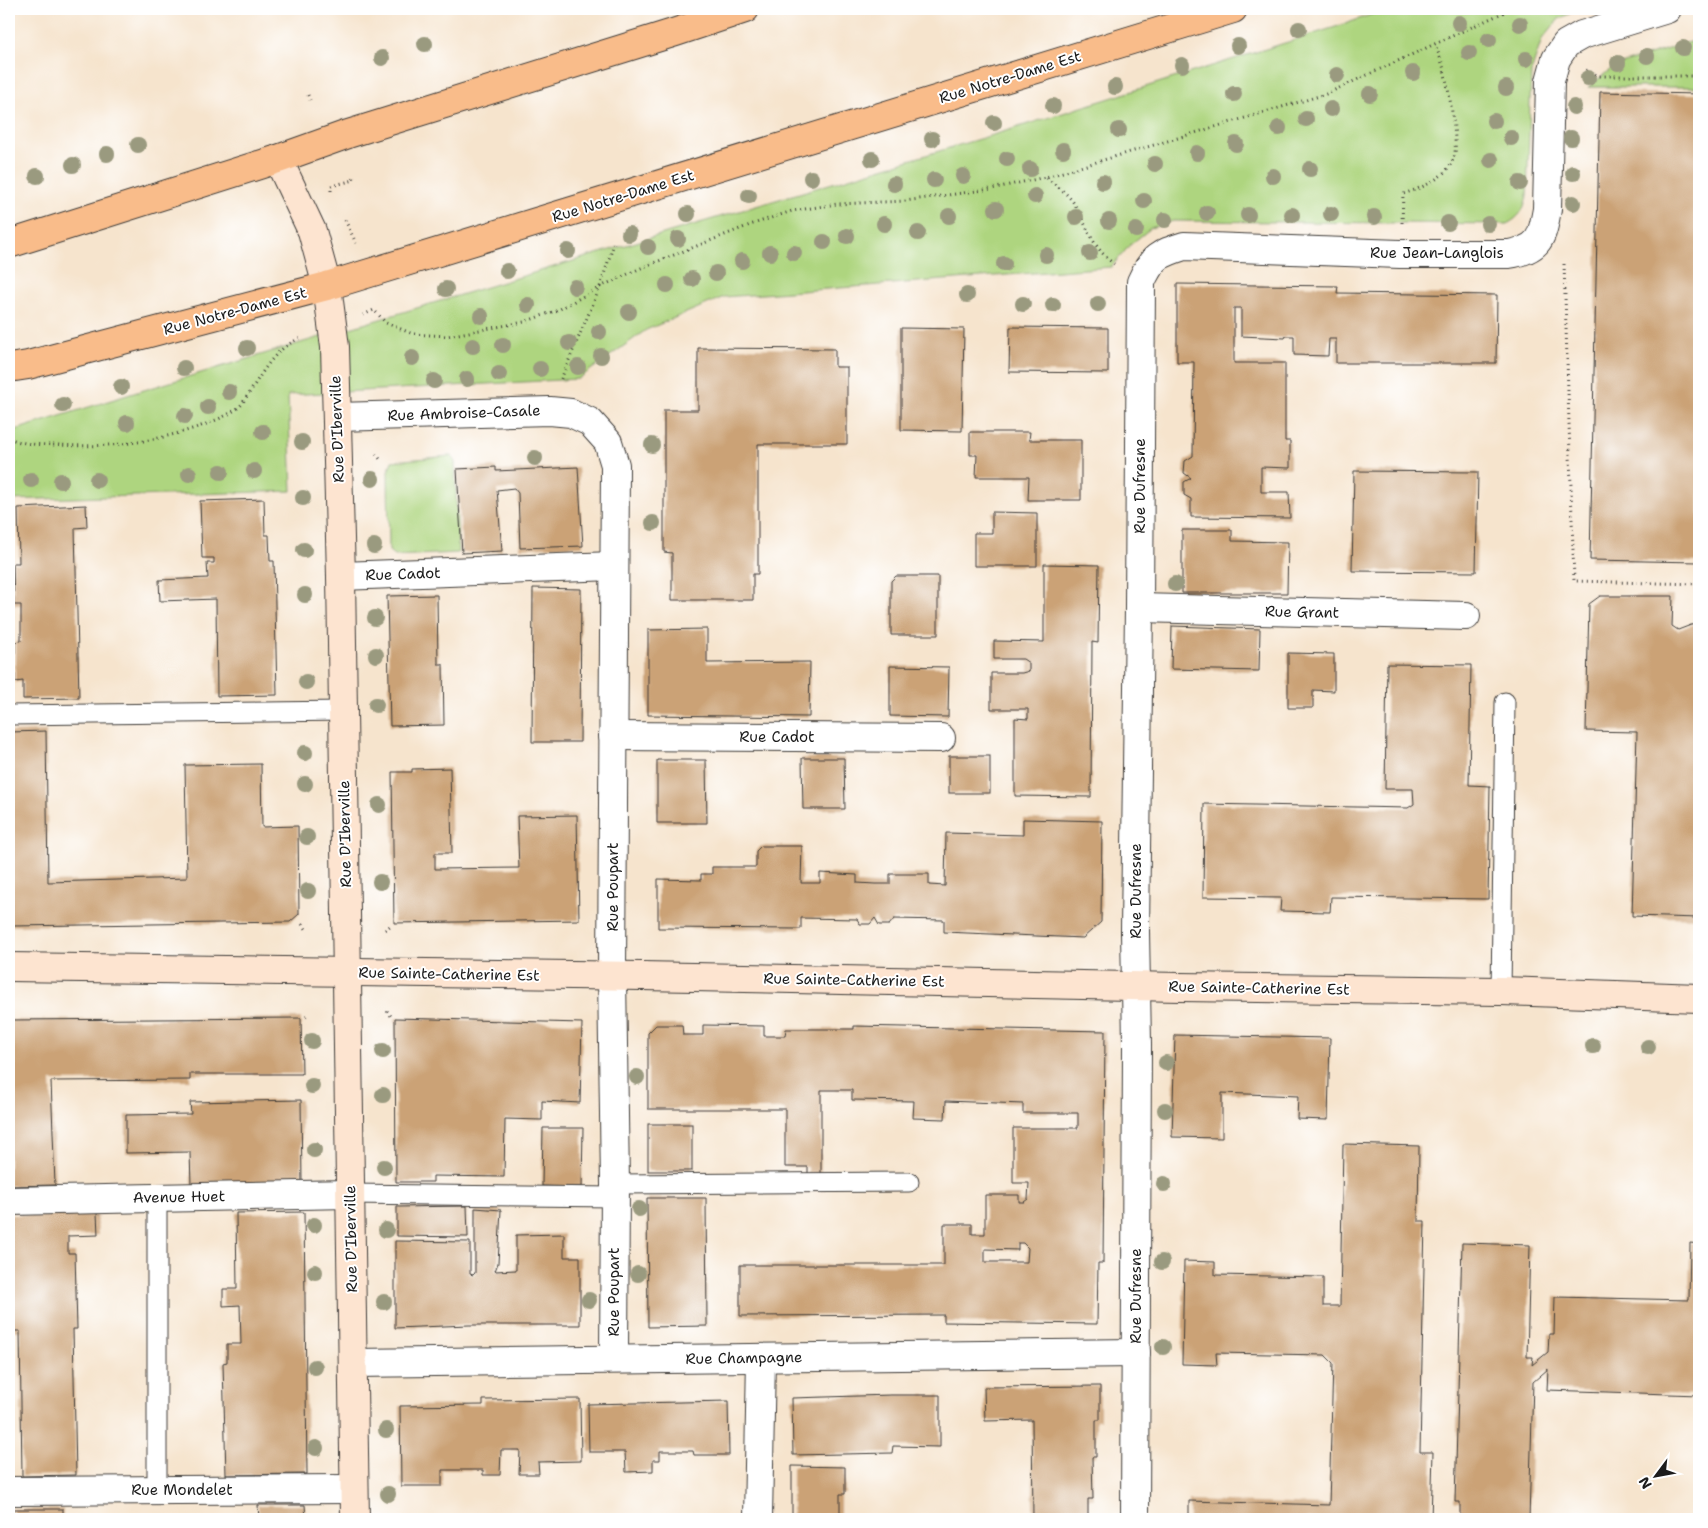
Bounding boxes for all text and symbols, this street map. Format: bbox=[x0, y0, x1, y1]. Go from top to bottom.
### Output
street label: Rue Notre-Dame Est bbox=[937, 46, 1083, 108]
street label: Rue Notre-Dame Est bbox=[550, 165, 696, 227]
street label: Rue Jean-Langlois bbox=[1370, 243, 1504, 263]
street label: Rue Notre-Dame Est bbox=[161, 282, 309, 340]
street label: Rue D'Iberville bbox=[325, 375, 349, 483]
street label: Rue Ambroise-Casale bbox=[387, 400, 541, 426]
street label: Rue Dufresne bbox=[1130, 438, 1150, 534]
street label: Rue Cadot bbox=[365, 563, 441, 585]
street label: Rue Grant bbox=[1265, 601, 1339, 623]
street label: Rue Cadot bbox=[739, 727, 815, 747]
street label: Rue D'Iberville bbox=[334, 780, 356, 888]
street label: Rue Poupart bbox=[603, 843, 623, 931]
street label: Rue Dufresne bbox=[1126, 843, 1146, 939]
street label: Rue Sainte-Catherine Est bbox=[358, 962, 540, 986]
street label: Rue Sainte-Catherine Est bbox=[763, 968, 945, 992]
street label: Rue Sainte-Catherine Est bbox=[1168, 976, 1350, 1000]
street label: Rue D'Iberville bbox=[340, 1185, 362, 1293]
street label: Avenue Huet bbox=[133, 1186, 225, 1208]
street label: Rue Poupart bbox=[604, 1248, 624, 1336]
street label: Rue Dufresne bbox=[1126, 1248, 1146, 1344]
street label: Rue Champagne bbox=[685, 1347, 803, 1369]
north arrow bbox=[1630, 1450, 1680, 1500]
text: N bbox=[1634, 1473, 1656, 1492]
street label: Rue Mondelet bbox=[131, 1480, 233, 1500]

